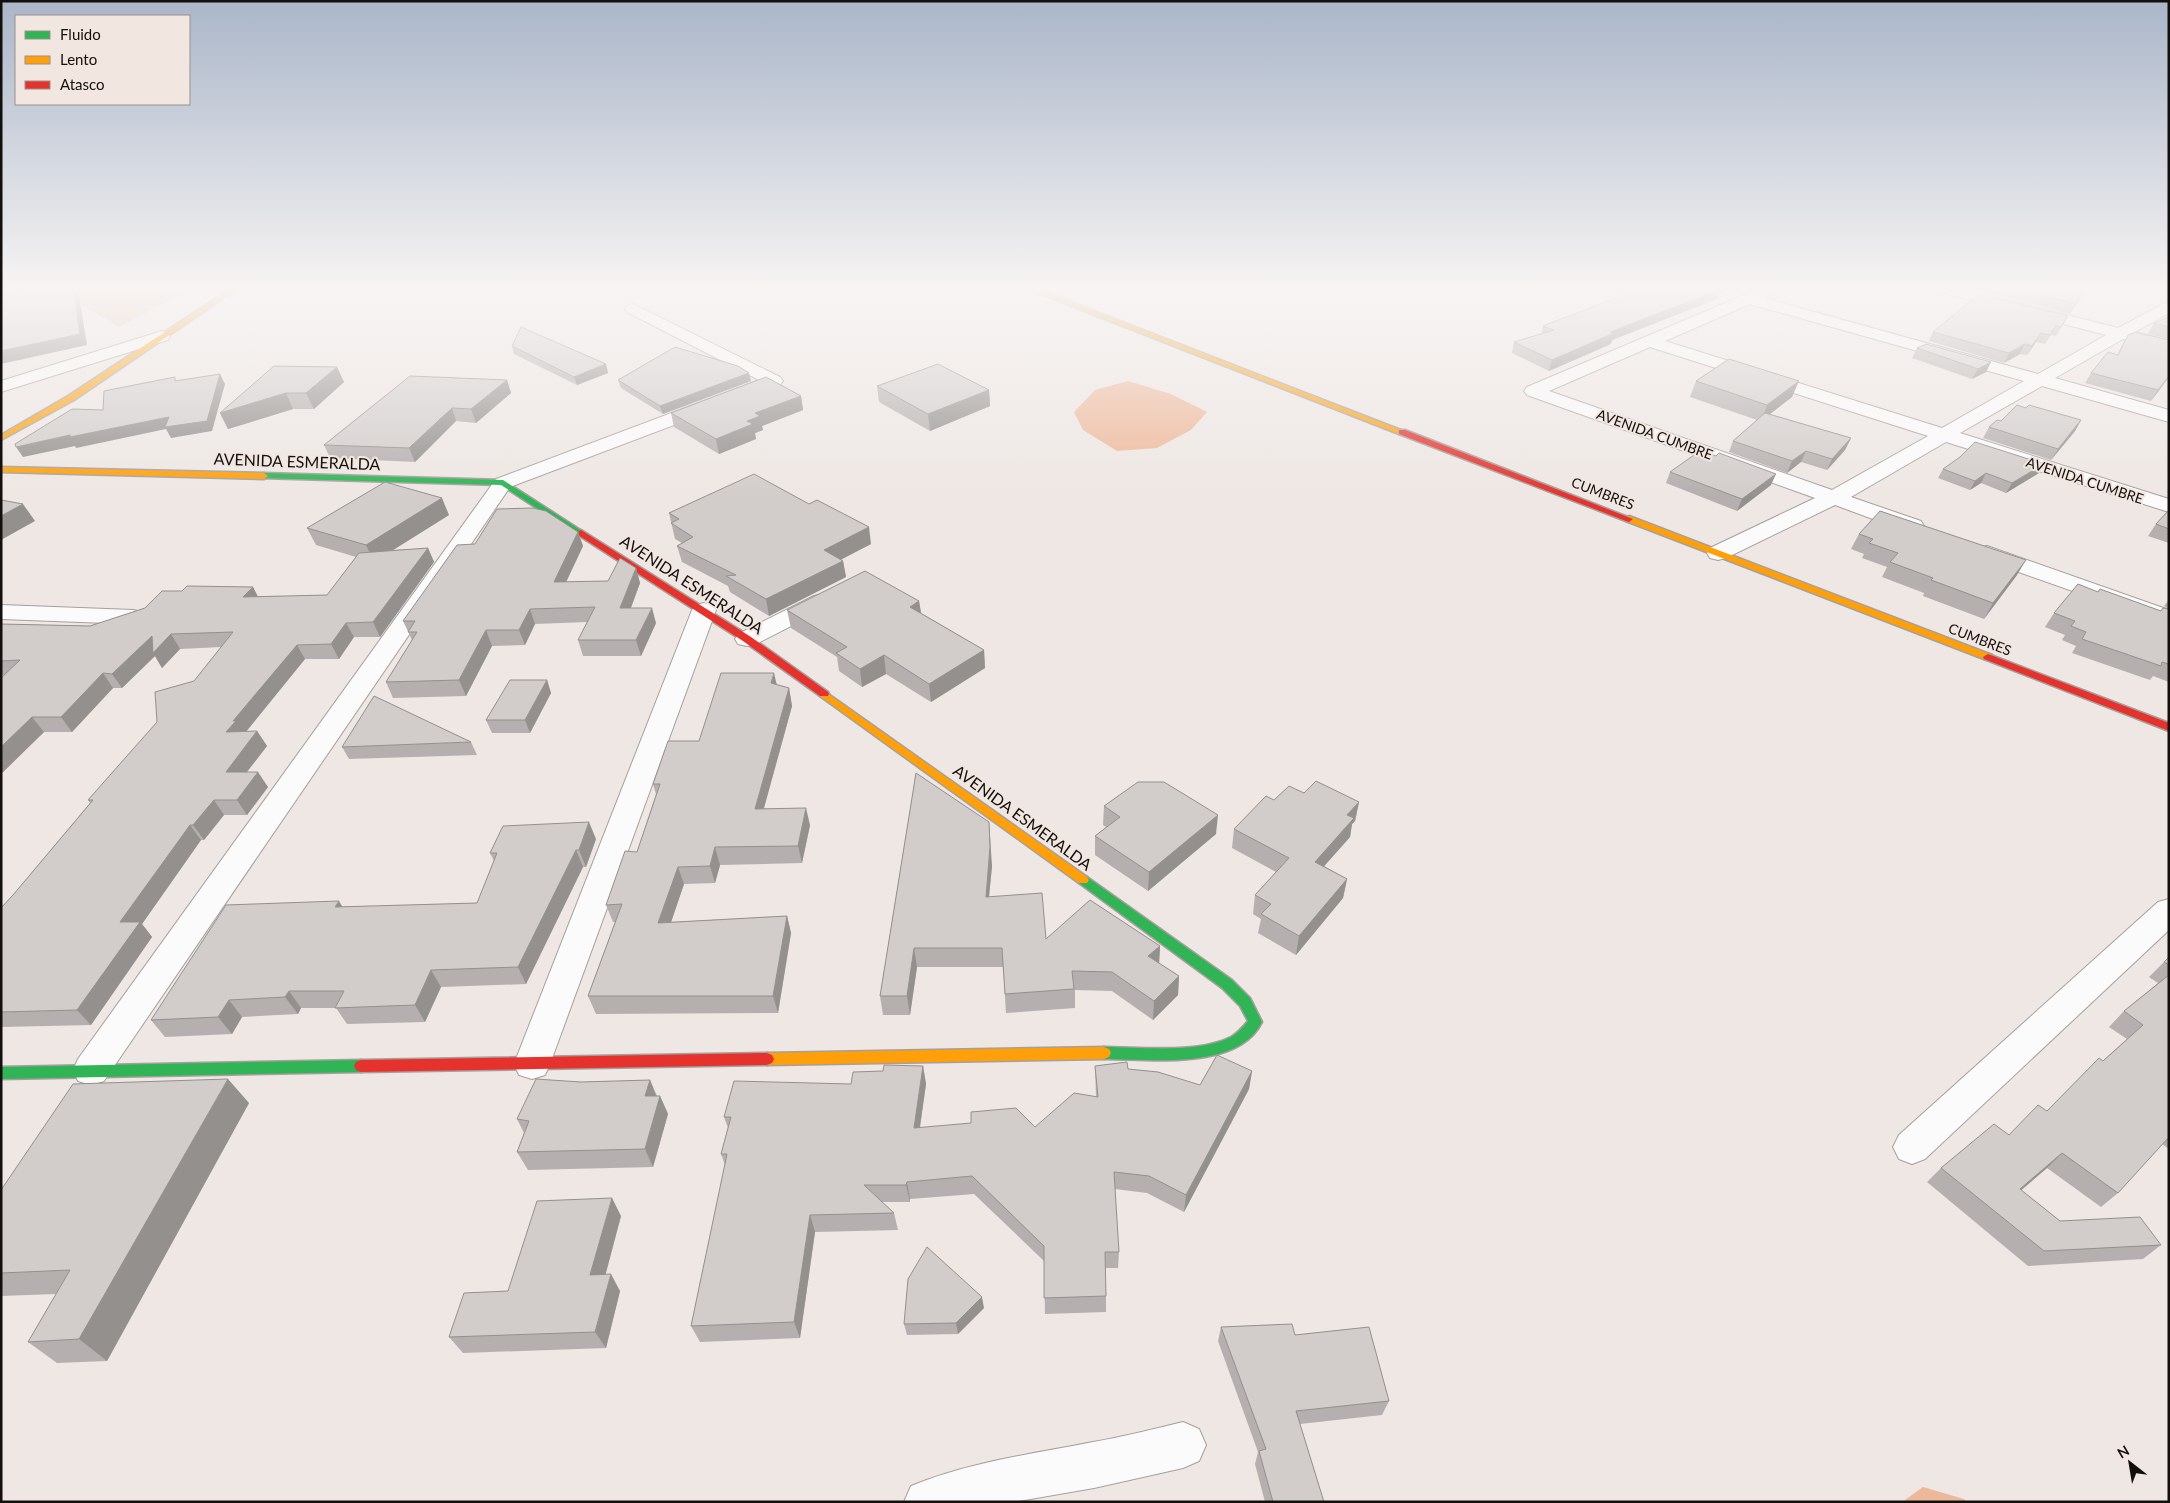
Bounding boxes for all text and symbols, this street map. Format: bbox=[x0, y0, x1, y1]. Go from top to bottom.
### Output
legend bbox=[15, 15, 190, 105]
text: Fluido bbox=[60, 25, 101, 43]
text: Lento bbox=[60, 50, 97, 68]
text: Atasco bbox=[60, 75, 105, 93]
street label: AVENIDA CUMBRE bbox=[1595, 405, 1715, 463]
street label: AVENIDA ESMERALDA bbox=[213, 449, 381, 473]
street label: AVENIDA CUMBRE bbox=[2024, 453, 2146, 507]
street label: CUMBRES bbox=[1569, 473, 1637, 513]
street label: AVENIDA ESMERALDA bbox=[617, 531, 767, 637]
street label: CUMBRES bbox=[1946, 619, 2014, 659]
street label: AVENIDA ESMERALDA bbox=[950, 760, 1096, 874]
north arrow bbox=[2105, 1438, 2155, 1488]
text: N bbox=[2114, 1441, 2132, 1461]

